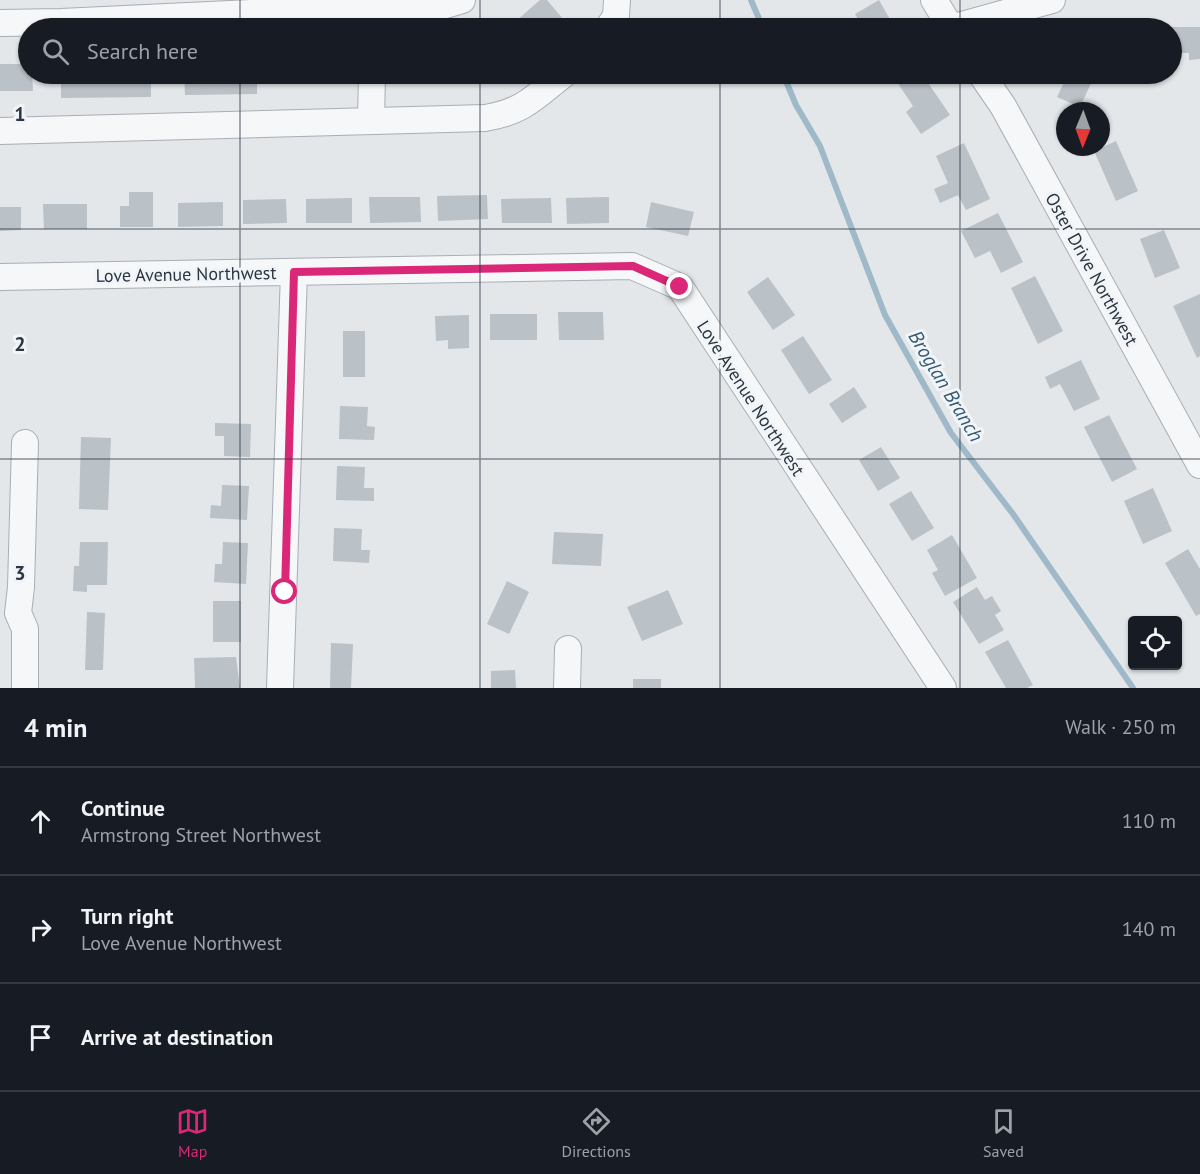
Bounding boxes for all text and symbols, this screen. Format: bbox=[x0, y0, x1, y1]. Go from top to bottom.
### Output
search box bbox=[18, 18, 1182, 84]
icon: search bbox=[39, 35, 72, 68]
text: Search here bbox=[87, 37, 198, 65]
text: 1 bbox=[14, 101, 26, 127]
north arrow bbox=[1056, 102, 1110, 156]
street label: Oster Drive Northwest bbox=[1040, 189, 1144, 349]
street label: Love Avenue Northwest bbox=[95, 261, 277, 287]
route end bbox=[666, 273, 692, 299]
street label: Love Avenue Northwest bbox=[692, 316, 810, 480]
water label: Broglan Branch bbox=[903, 326, 989, 446]
text: 2 bbox=[14, 331, 26, 357]
text: 3 bbox=[14, 560, 26, 586]
route start bbox=[271, 578, 297, 604]
map controls bbox=[1128, 616, 1182, 670]
button: locate bbox=[1128, 616, 1182, 670]
text: 4 min bbox=[24, 711, 87, 744]
text: Walk · 250 m bbox=[1065, 714, 1176, 740]
text: Continue bbox=[81, 794, 165, 822]
icon: ahead bbox=[24, 805, 57, 838]
text: 110 m bbox=[1122, 808, 1176, 834]
text: Armstrong Street Northwest bbox=[81, 822, 321, 848]
text: Turn right bbox=[81, 902, 173, 930]
icon: right bbox=[24, 913, 57, 946]
text: 140 m bbox=[1122, 916, 1176, 942]
text: Love Avenue Northwest bbox=[81, 930, 282, 956]
icon: arrive bbox=[24, 1021, 57, 1054]
text: Arrive at destination bbox=[81, 1023, 273, 1051]
tab: Map bbox=[176, 1105, 209, 1161]
tab: Directions bbox=[562, 1105, 631, 1161]
tab: Saved bbox=[983, 1105, 1024, 1161]

